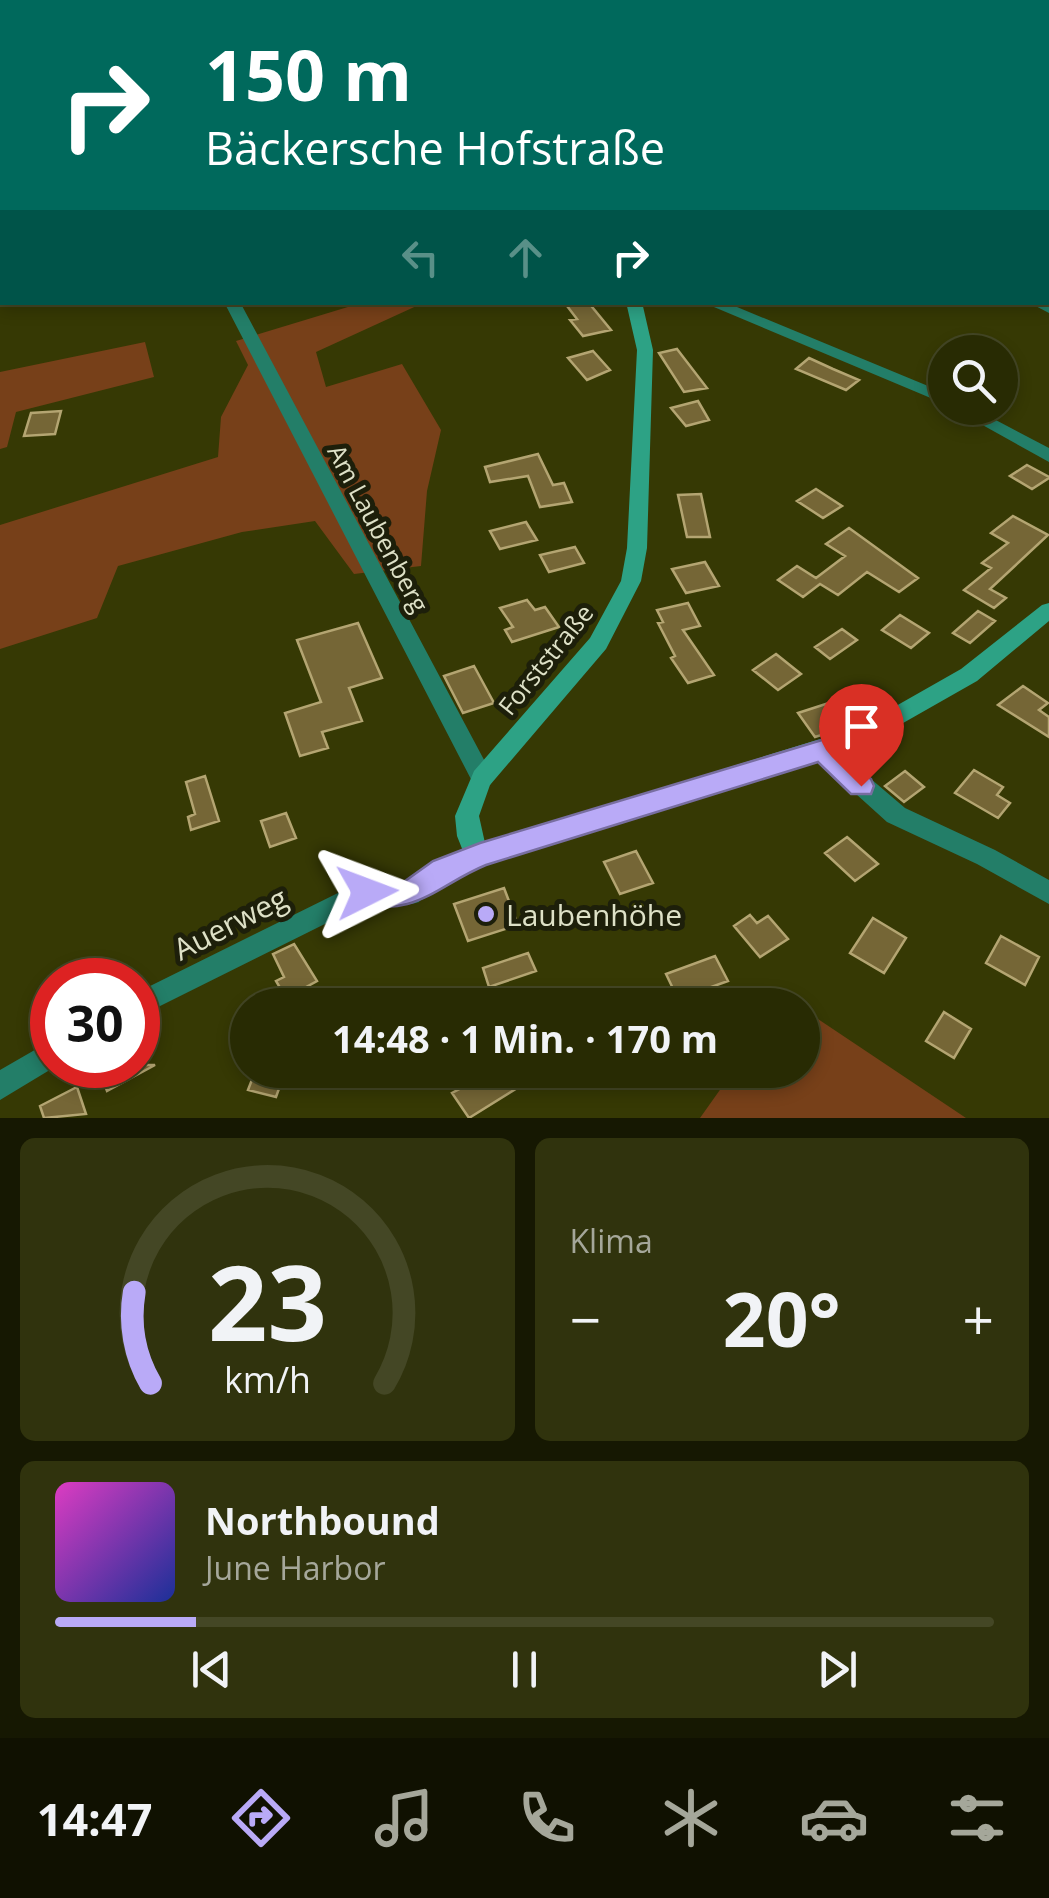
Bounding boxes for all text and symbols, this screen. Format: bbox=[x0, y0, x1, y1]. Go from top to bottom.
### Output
text: 150 m bbox=[205, 26, 412, 122]
icon: right bbox=[40, 40, 170, 170]
text: Bäckersche Hofstraße bbox=[205, 117, 665, 178]
icon: left bbox=[393, 230, 448, 285]
icon: ahead bbox=[498, 230, 553, 285]
icon: right bbox=[603, 230, 658, 285]
map controls bbox=[928, 335, 1018, 425]
button: search bbox=[928, 335, 1018, 425]
street label: Am Laubenberg bbox=[320, 438, 438, 618]
street label: Forststraße bbox=[490, 596, 600, 722]
pin bbox=[819, 684, 904, 787]
icon: arrive bbox=[834, 699, 889, 754]
position arrow bbox=[315, 840, 419, 944]
street label: Auerweg bbox=[166, 877, 294, 969]
place label: Laubenhöhe bbox=[506, 894, 682, 935]
marker: Laubenhöhe bbox=[475, 903, 497, 925]
speed limit sign: 30 bbox=[30, 958, 160, 1088]
text: 14:48 · 1 Min. · 170 m bbox=[332, 1012, 718, 1064]
text: Klima bbox=[570, 1219, 653, 1262]
text: 23 bbox=[208, 1230, 327, 1371]
text: 20° bbox=[723, 1267, 841, 1369]
text: − bbox=[570, 1281, 601, 1356]
text: + bbox=[963, 1281, 994, 1356]
text: km/h bbox=[224, 1355, 311, 1403]
text: Northbound bbox=[205, 1494, 440, 1546]
text: June Harbor bbox=[205, 1546, 385, 1589]
icon: previous bbox=[184, 1642, 239, 1697]
icon: pause bbox=[497, 1642, 552, 1697]
icon: next bbox=[810, 1642, 865, 1697]
icon: directions bbox=[226, 1783, 296, 1853]
icon: music bbox=[369, 1783, 439, 1853]
icon: phone bbox=[512, 1783, 582, 1853]
icon: climate bbox=[656, 1783, 726, 1853]
icon: car bbox=[799, 1783, 869, 1853]
icon: filters bbox=[942, 1783, 1012, 1853]
text: 14:47 bbox=[37, 1788, 152, 1849]

